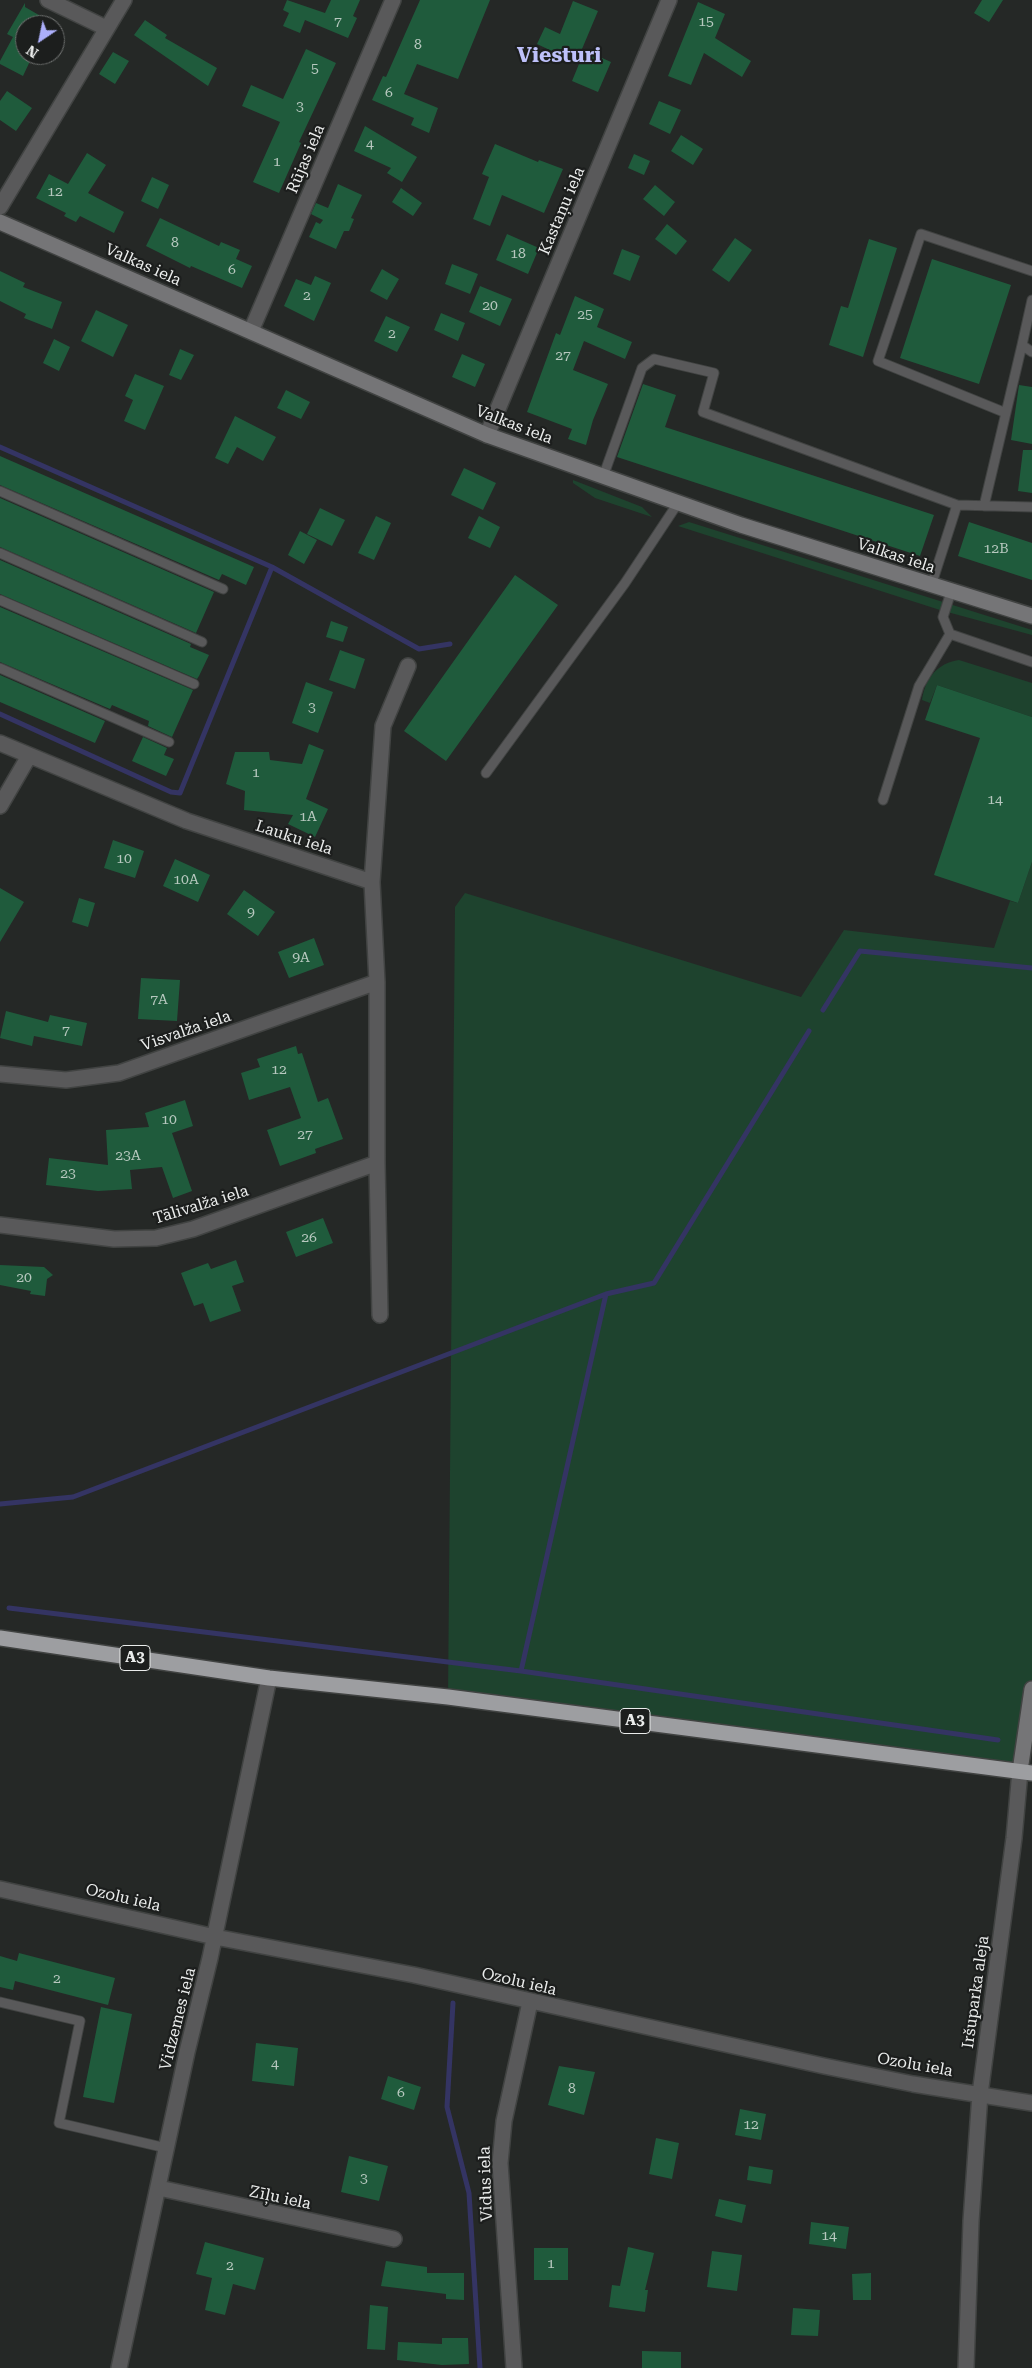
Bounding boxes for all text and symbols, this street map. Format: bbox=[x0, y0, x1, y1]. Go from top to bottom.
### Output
house number: 7 bbox=[334, 14, 342, 30]
house number: 15 bbox=[698, 14, 714, 30]
north arrow bbox=[15, 15, 65, 65]
house number: 8 bbox=[414, 37, 422, 53]
text: N bbox=[23, 42, 41, 61]
district label: Viesturi bbox=[517, 43, 601, 69]
house number: 5 bbox=[311, 61, 319, 77]
house number: 6 bbox=[385, 85, 393, 101]
house number: 3 bbox=[296, 99, 304, 115]
street label: Rūjas iela bbox=[283, 122, 329, 196]
house number: 4 bbox=[366, 136, 374, 152]
house number: 1 bbox=[273, 154, 281, 170]
street label: Kastaņu iela bbox=[535, 164, 589, 258]
house number: 12 bbox=[47, 184, 63, 200]
house number: 8 bbox=[171, 235, 179, 251]
street label: Valkas iela bbox=[102, 240, 184, 290]
house number: 18 bbox=[510, 246, 526, 262]
house number: 6 bbox=[228, 262, 236, 278]
house number: 2 bbox=[303, 288, 311, 304]
house number: 20 bbox=[482, 298, 498, 314]
house number: 25 bbox=[577, 307, 593, 323]
house number: 2 bbox=[388, 326, 396, 342]
house number: 27 bbox=[555, 348, 571, 364]
street label: Valkas iela bbox=[473, 402, 555, 448]
street label: Valkas iela bbox=[855, 534, 937, 578]
house number: 12B bbox=[983, 541, 1009, 557]
house number: 3 bbox=[308, 700, 316, 716]
house number: 1 bbox=[252, 765, 260, 781]
house number: 14 bbox=[987, 792, 1003, 808]
house number: 1A bbox=[299, 809, 317, 825]
street label: Lauku iela bbox=[253, 817, 335, 859]
house number: 10 bbox=[116, 851, 132, 867]
house number: 10A bbox=[173, 872, 199, 888]
house number: 9 bbox=[247, 905, 255, 921]
house number: 9A bbox=[292, 950, 310, 966]
house number: 7A bbox=[150, 992, 168, 1008]
street label: Visvalža iela bbox=[138, 1007, 234, 1055]
house number: 7 bbox=[62, 1023, 70, 1039]
house number: 12 bbox=[271, 1062, 287, 1078]
house number: 10 bbox=[161, 1112, 177, 1128]
house number: 27 bbox=[297, 1127, 313, 1143]
house number: 23A bbox=[115, 1148, 141, 1164]
house number: 23 bbox=[60, 1166, 76, 1182]
street label: Tālivalža iela bbox=[151, 1181, 251, 1229]
house number: 26 bbox=[301, 1230, 317, 1246]
house number: 20 bbox=[16, 1270, 32, 1286]
road number: A3 bbox=[120, 1646, 150, 1670]
road number: A3 bbox=[620, 1708, 650, 1734]
street label: Ozolu iela bbox=[84, 1880, 162, 1916]
street label: Iršuparka aleja bbox=[959, 1934, 993, 2050]
street label: Ozolu iela bbox=[480, 1964, 558, 2000]
street label: Vidzemes iela bbox=[156, 1966, 200, 2072]
house number: 2 bbox=[53, 1971, 61, 1987]
street label: Ozolu iela bbox=[876, 2049, 954, 2081]
house number: 4 bbox=[271, 2056, 279, 2072]
house number: 8 bbox=[568, 2081, 576, 2097]
house number: 6 bbox=[397, 2085, 405, 2101]
house number: 12 bbox=[743, 2117, 759, 2133]
street label: Vidus iela bbox=[475, 2146, 497, 2222]
house number: 3 bbox=[360, 2171, 368, 2187]
street label: Zīļu iela bbox=[247, 2182, 313, 2214]
house number: 14 bbox=[821, 2228, 837, 2244]
house number: 1 bbox=[547, 2256, 555, 2272]
house number: 2 bbox=[226, 2258, 234, 2274]

